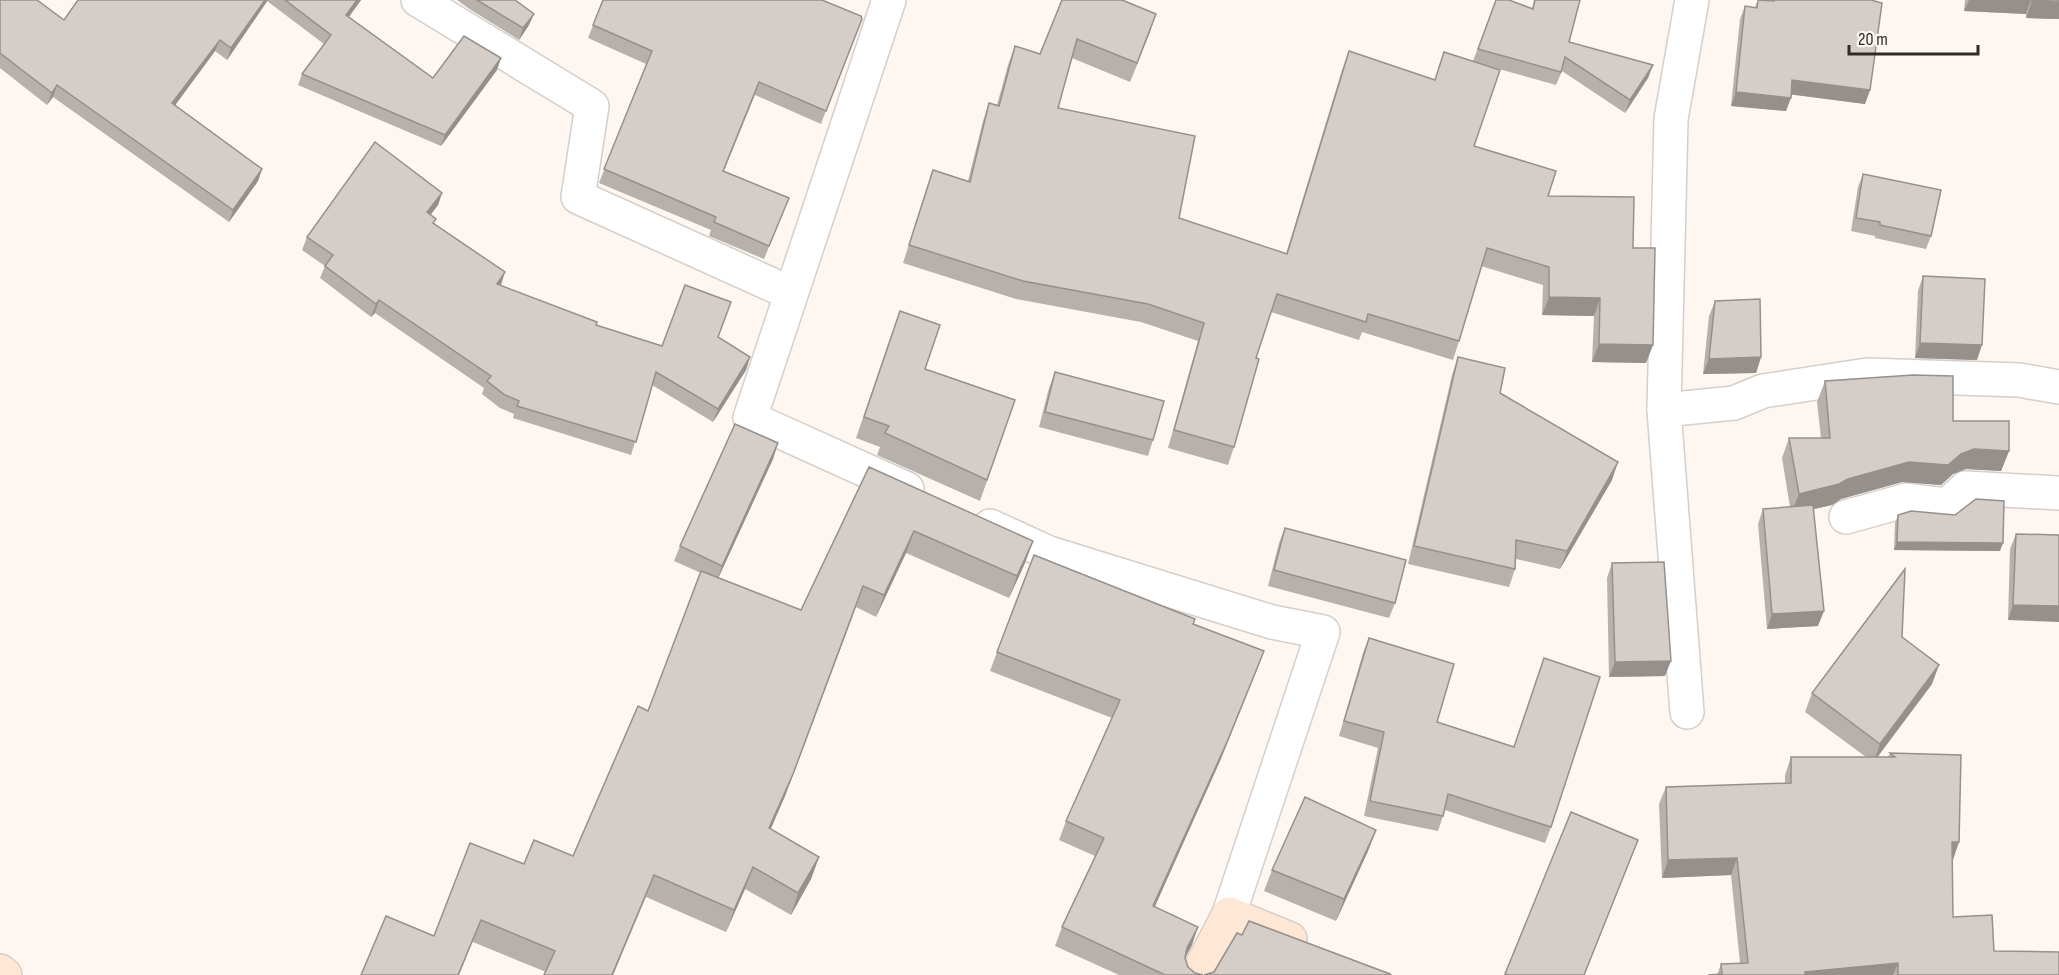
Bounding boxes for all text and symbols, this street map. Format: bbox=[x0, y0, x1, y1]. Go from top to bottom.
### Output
scale bar bbox=[1849, 18, 1978, 56]
text: 20 m bbox=[1858, 29, 1888, 50]

